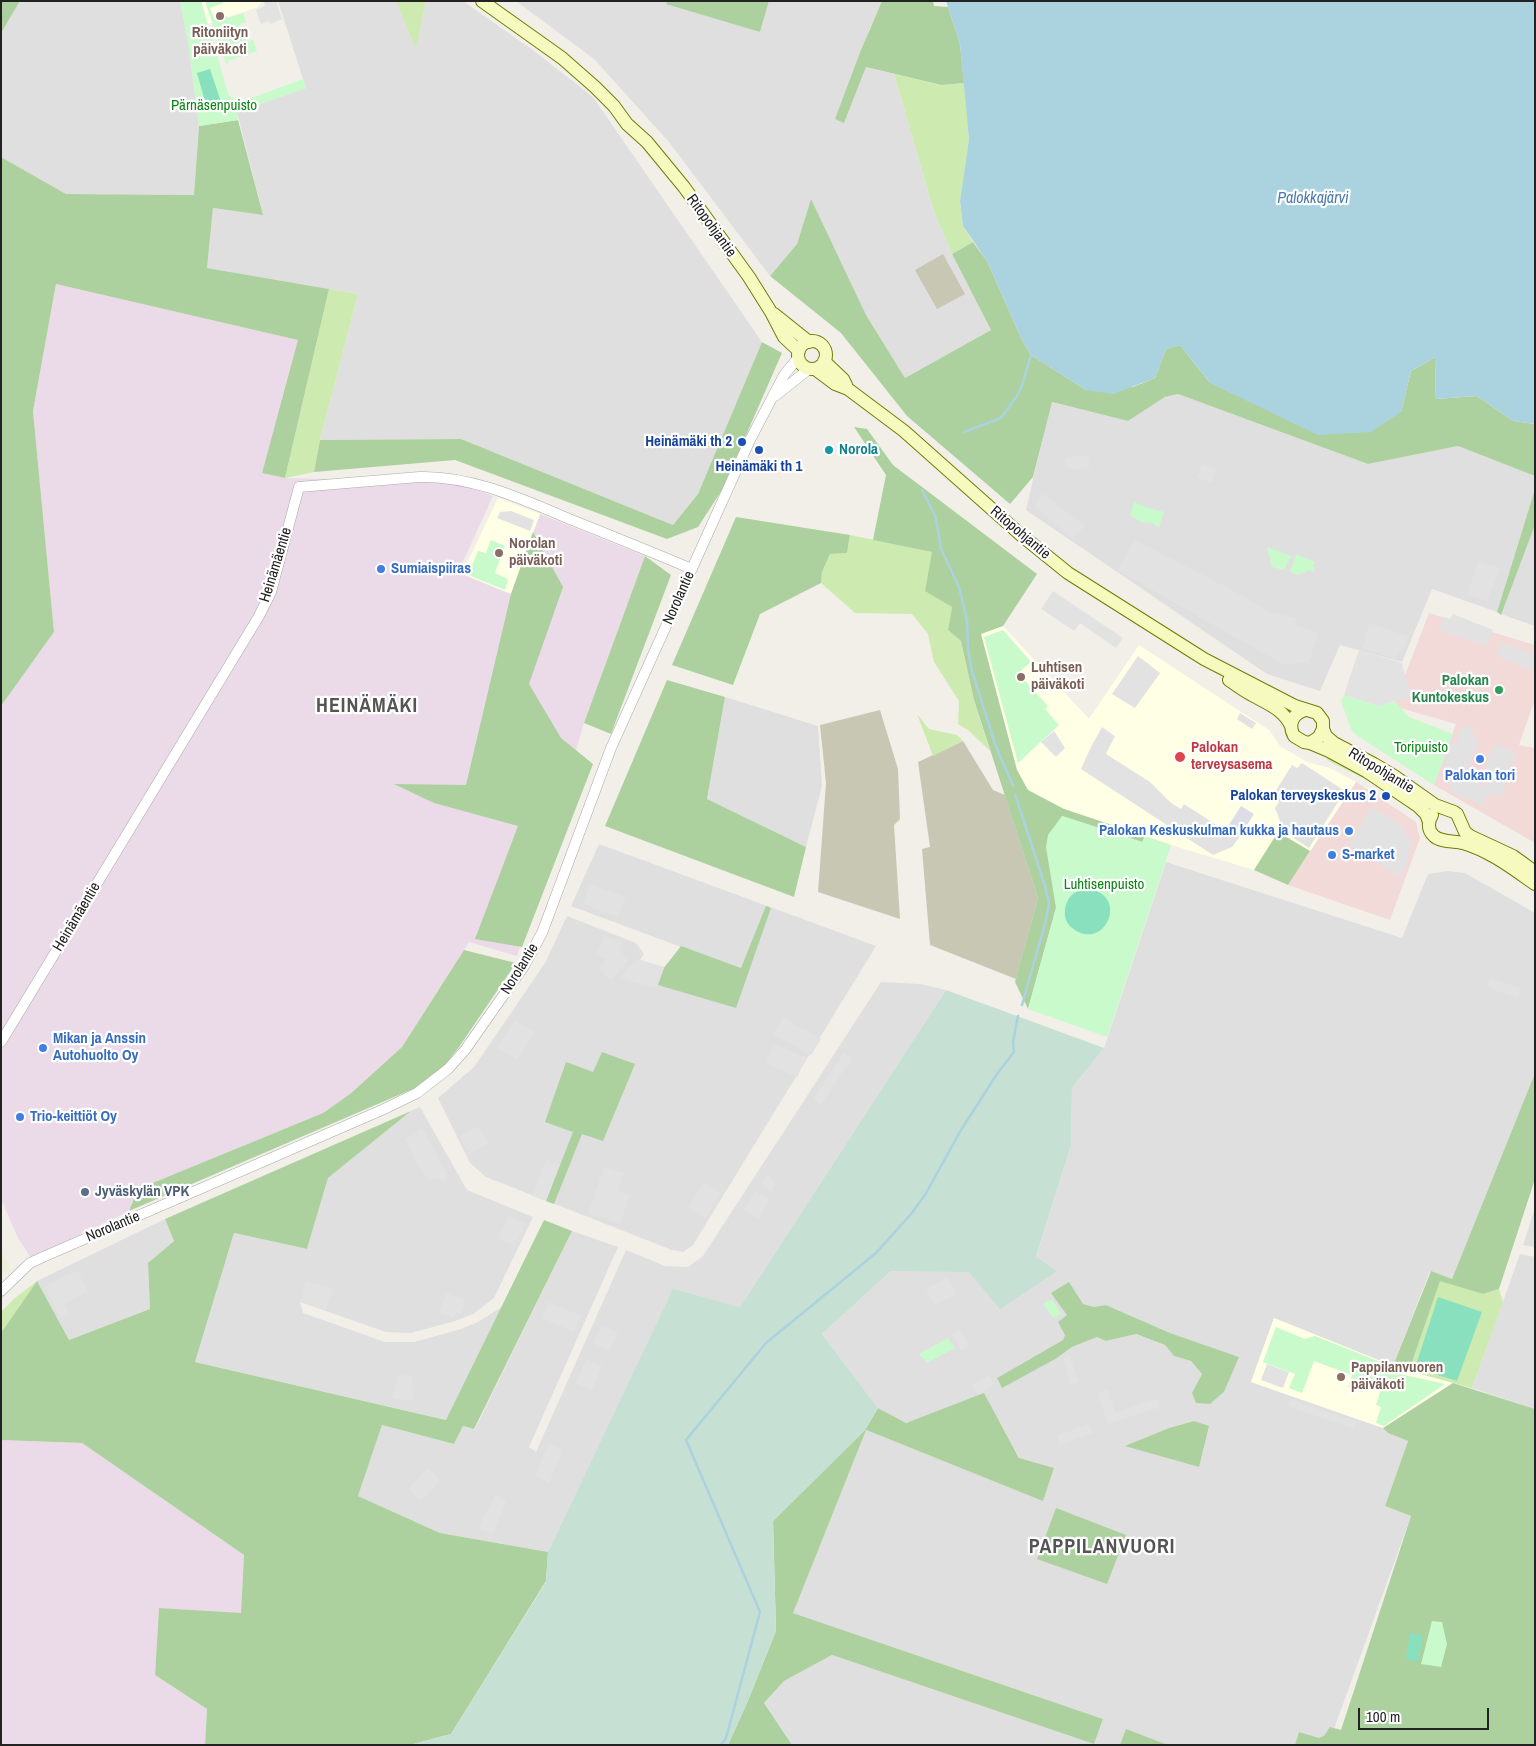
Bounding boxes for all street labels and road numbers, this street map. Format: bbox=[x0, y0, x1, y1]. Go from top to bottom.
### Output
street label: Ritopohjantie bbox=[682, 191, 740, 261]
street label: Ritopohjantie bbox=[986, 503, 1054, 563]
street label: Heinämäentie bbox=[256, 525, 296, 605]
street label: Norolantie bbox=[659, 568, 699, 628]
street label: Ritopohjantie bbox=[1345, 744, 1417, 798]
street label: Heinämäentie bbox=[49, 879, 105, 955]
street label: Norolantie bbox=[497, 940, 543, 998]
street label: Norolantie bbox=[83, 1208, 143, 1246]

